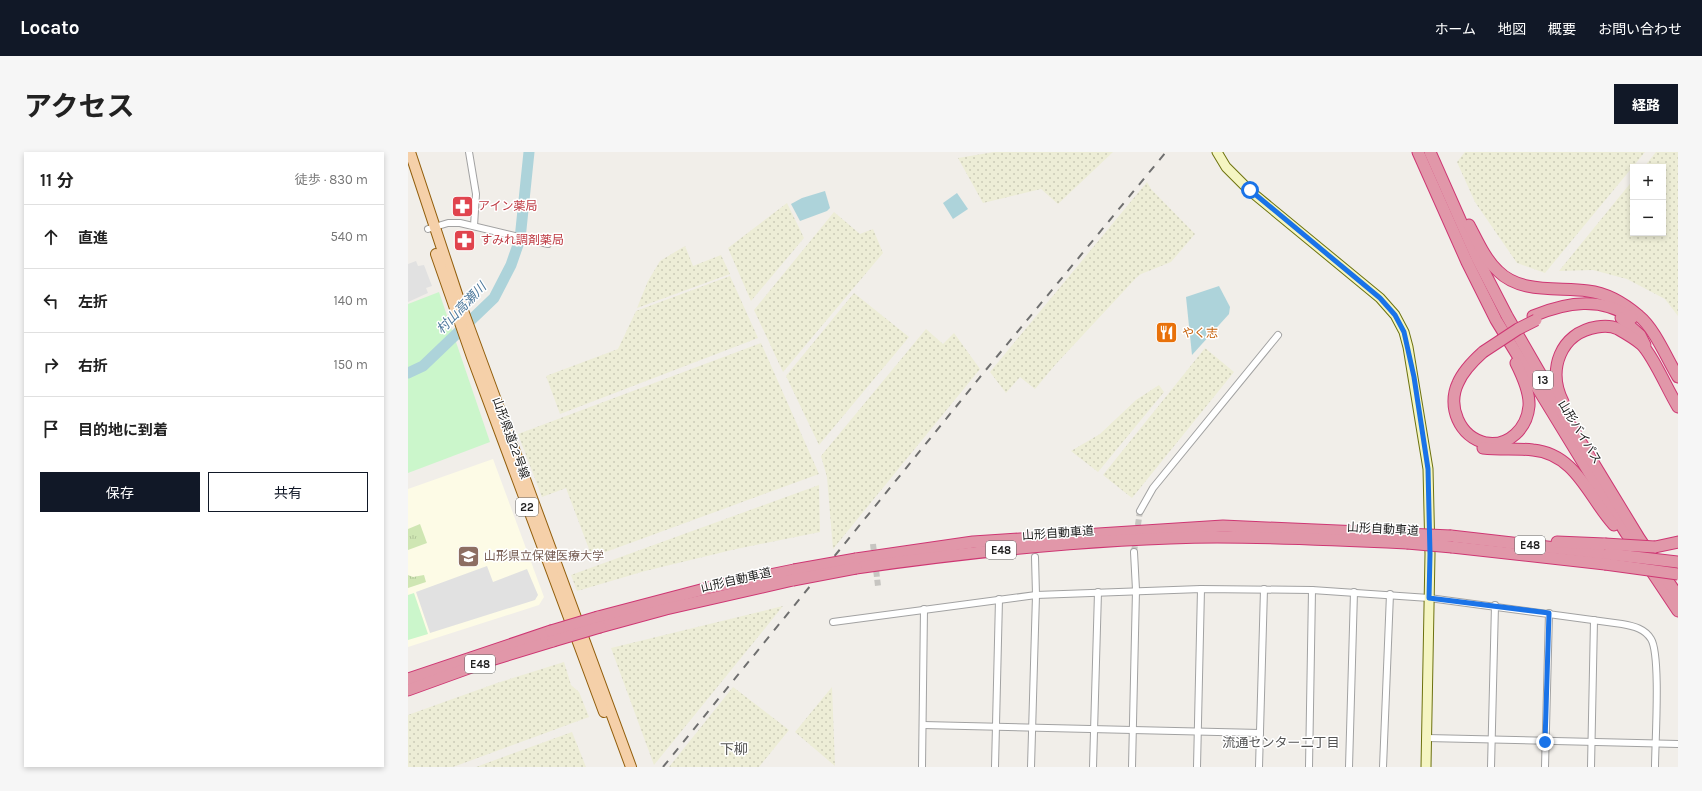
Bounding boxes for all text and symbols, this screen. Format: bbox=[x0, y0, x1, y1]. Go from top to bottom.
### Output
text: Locato bbox=[20, 17, 80, 39]
text: ホーム bbox=[1434, 21, 1476, 38]
text: 地図 bbox=[1498, 21, 1526, 38]
text: 概要 bbox=[1548, 21, 1576, 38]
text: お問い合わせ bbox=[1598, 21, 1682, 38]
button: 経路 bbox=[1614, 84, 1678, 124]
text: アクセス bbox=[24, 90, 135, 123]
map controls bbox=[1630, 164, 1666, 236]
button: + bbox=[1630, 164, 1666, 200]
text: 11 分 bbox=[40, 170, 73, 190]
text: 徒歩 · 830 m bbox=[295, 172, 368, 187]
route start bbox=[1241, 181, 1259, 199]
pharmacy icon: アイン薬局 bbox=[450, 193, 476, 219]
place label: アイン薬局 bbox=[478, 199, 537, 213]
button: − bbox=[1630, 200, 1666, 236]
icon: ahead bbox=[40, 226, 62, 248]
pharmacy icon: すみれ調剤薬局 bbox=[452, 227, 478, 253]
text: 直進 bbox=[78, 229, 108, 247]
text: 540 m bbox=[330, 229, 368, 244]
place label: すみれ調剤薬局 bbox=[480, 233, 564, 247]
water label: 村山高瀬川 bbox=[433, 278, 490, 337]
icon: left bbox=[40, 290, 62, 312]
text: 左折 bbox=[78, 293, 108, 311]
text: 140 m bbox=[333, 293, 368, 308]
restaurant icon: やく志 bbox=[1154, 320, 1180, 346]
place label: やく志 bbox=[1182, 326, 1218, 340]
icon: right bbox=[40, 354, 62, 376]
text: 右折 bbox=[78, 357, 108, 375]
text: 150 m bbox=[333, 357, 368, 372]
road number: 13 bbox=[1533, 371, 1553, 389]
street label: 山形県道22号線 bbox=[490, 395, 532, 481]
street label: 山形バイパス bbox=[1556, 398, 1604, 466]
icon: arrive bbox=[40, 418, 62, 440]
text: 目的地に到着 bbox=[78, 421, 168, 439]
button: 保存 bbox=[40, 472, 200, 512]
button: 共有 bbox=[208, 472, 368, 512]
road number: 22 bbox=[516, 498, 538, 516]
street label: 山形自動車道 bbox=[1347, 520, 1419, 538]
street label: 山形自動車道 bbox=[1022, 524, 1094, 542]
road number: E48 bbox=[1515, 536, 1545, 554]
road number: E48 bbox=[986, 541, 1016, 559]
school or university icon: 山形県立保健医療大学 bbox=[455, 543, 481, 569]
place label: 山形県立保健医療大学 bbox=[484, 549, 604, 563]
street label: 山形自動車道 bbox=[699, 565, 773, 595]
road number: E48 bbox=[465, 655, 495, 673]
route end bbox=[1536, 733, 1554, 751]
district label: 流通センター二丁目 bbox=[1222, 735, 1340, 750]
district label: 下柳 bbox=[720, 741, 748, 758]

